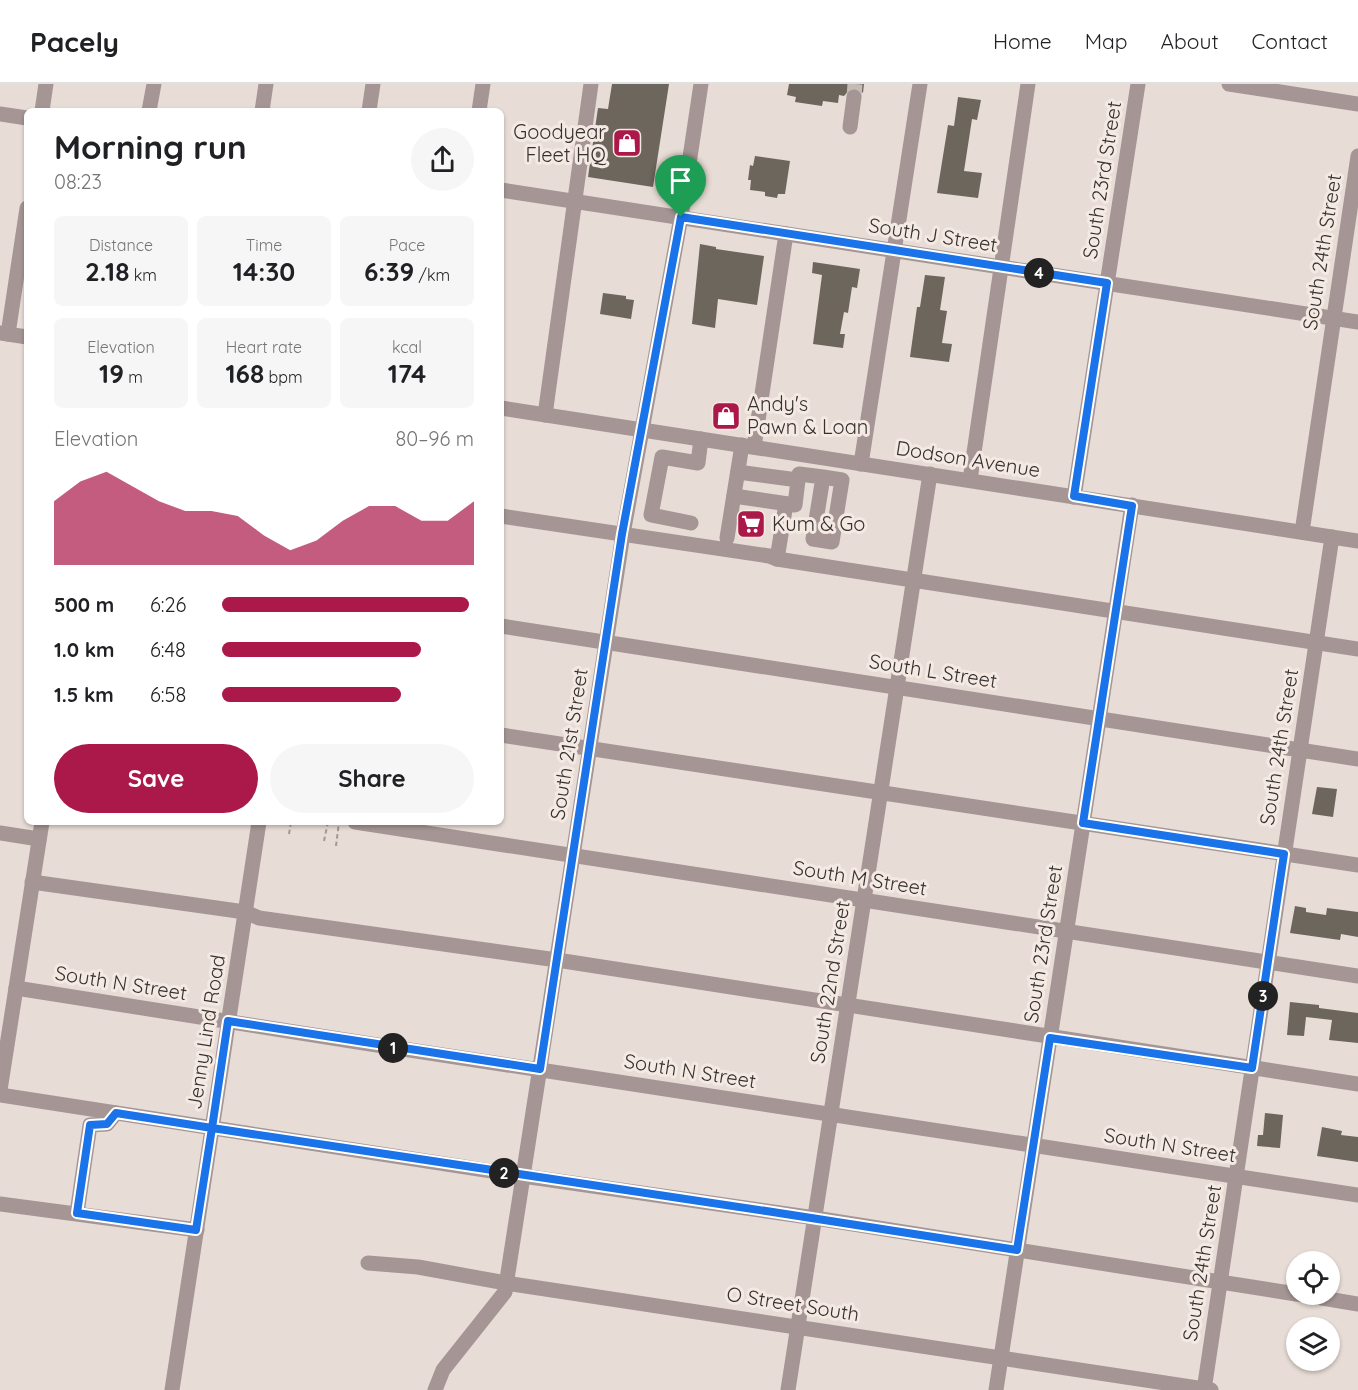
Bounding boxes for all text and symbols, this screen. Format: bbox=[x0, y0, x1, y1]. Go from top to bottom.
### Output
text: Pacely bbox=[30, 24, 119, 59]
text: Home bbox=[993, 28, 1052, 54]
text: Map bbox=[1085, 28, 1128, 54]
text: About bbox=[1161, 28, 1219, 54]
text: Contact bbox=[1252, 28, 1328, 54]
street label: South 23rd Street bbox=[1077, 99, 1126, 261]
place label: Goodyear Fleet HQ bbox=[513, 119, 606, 167]
text: Morning run bbox=[54, 126, 247, 167]
shop icon: Goodyear Fleet HQ bbox=[611, 127, 643, 159]
button: share bbox=[411, 128, 474, 191]
pin bbox=[655, 155, 706, 217]
icon: arrive bbox=[664, 164, 697, 197]
text: 08:23 bbox=[54, 169, 102, 194]
street label: South 24th Street bbox=[1297, 172, 1346, 332]
street label: South J Street bbox=[867, 212, 999, 257]
text: Distance bbox=[89, 235, 153, 255]
text: Time bbox=[246, 235, 282, 255]
text: Pace bbox=[389, 235, 425, 255]
text: 2.18 bbox=[85, 255, 129, 288]
text: 14:30 bbox=[233, 255, 295, 288]
text: 6:39 bbox=[364, 255, 414, 288]
pin: 4 bbox=[1024, 258, 1054, 288]
text: 4 bbox=[1034, 263, 1044, 283]
text: km bbox=[129, 265, 157, 285]
text: /km bbox=[414, 265, 450, 285]
text: Elevation bbox=[87, 337, 155, 357]
text: Heart rate bbox=[226, 337, 302, 357]
text: kcal bbox=[392, 337, 422, 357]
text: 19 bbox=[99, 357, 124, 390]
text: 168 bbox=[225, 357, 264, 390]
text: 174 bbox=[388, 357, 426, 390]
text: m bbox=[124, 367, 143, 387]
text: bpm bbox=[264, 367, 303, 387]
place label: Andy's Pawn & Loan bbox=[747, 391, 868, 439]
shop icon: Andy's Pawn & Loan bbox=[710, 400, 742, 432]
text: Elevation bbox=[54, 426, 138, 451]
text: 80–96 m bbox=[395, 426, 474, 451]
street label: Dodson Avenue bbox=[894, 435, 1042, 482]
supermarket icon: Kum & Go bbox=[735, 508, 767, 540]
place label: Kum & Go bbox=[772, 511, 865, 536]
text: 500 m bbox=[54, 592, 114, 617]
text: 6:26 bbox=[150, 592, 186, 617]
text: 1.0 km bbox=[54, 637, 114, 662]
text: 6:48 bbox=[150, 637, 186, 662]
street label: South L Street bbox=[867, 648, 999, 693]
street label: South 21st Street bbox=[544, 666, 593, 821]
street label: South 24th Street bbox=[1254, 667, 1303, 827]
text: 1.5 km bbox=[54, 682, 114, 707]
text: 6:58 bbox=[150, 682, 186, 707]
button: Save bbox=[54, 744, 258, 813]
button: Share bbox=[270, 744, 474, 813]
street label: South M Street bbox=[791, 855, 929, 900]
street label: South 23rd Street bbox=[1018, 863, 1067, 1025]
street label: South 22nd Street bbox=[804, 899, 855, 1065]
street label: Jenny Lind Road bbox=[181, 953, 230, 1111]
street label: South N Street bbox=[53, 960, 189, 1005]
pin: 3 bbox=[1248, 981, 1278, 1011]
text: 3 bbox=[1259, 986, 1267, 1006]
pin: 1 bbox=[378, 1033, 408, 1063]
text: 1 bbox=[390, 1038, 396, 1058]
street label: South N Street bbox=[622, 1048, 758, 1093]
street label: South N Street bbox=[1102, 1122, 1238, 1167]
pin: 2 bbox=[489, 1158, 519, 1188]
text: 2 bbox=[499, 1163, 509, 1183]
street label: South 24th Street bbox=[1177, 1183, 1226, 1343]
map controls bbox=[1286, 1251, 1340, 1371]
button: locate bbox=[1286, 1251, 1340, 1305]
street label: O Street South bbox=[725, 1281, 861, 1326]
button: layers bbox=[1286, 1317, 1340, 1371]

